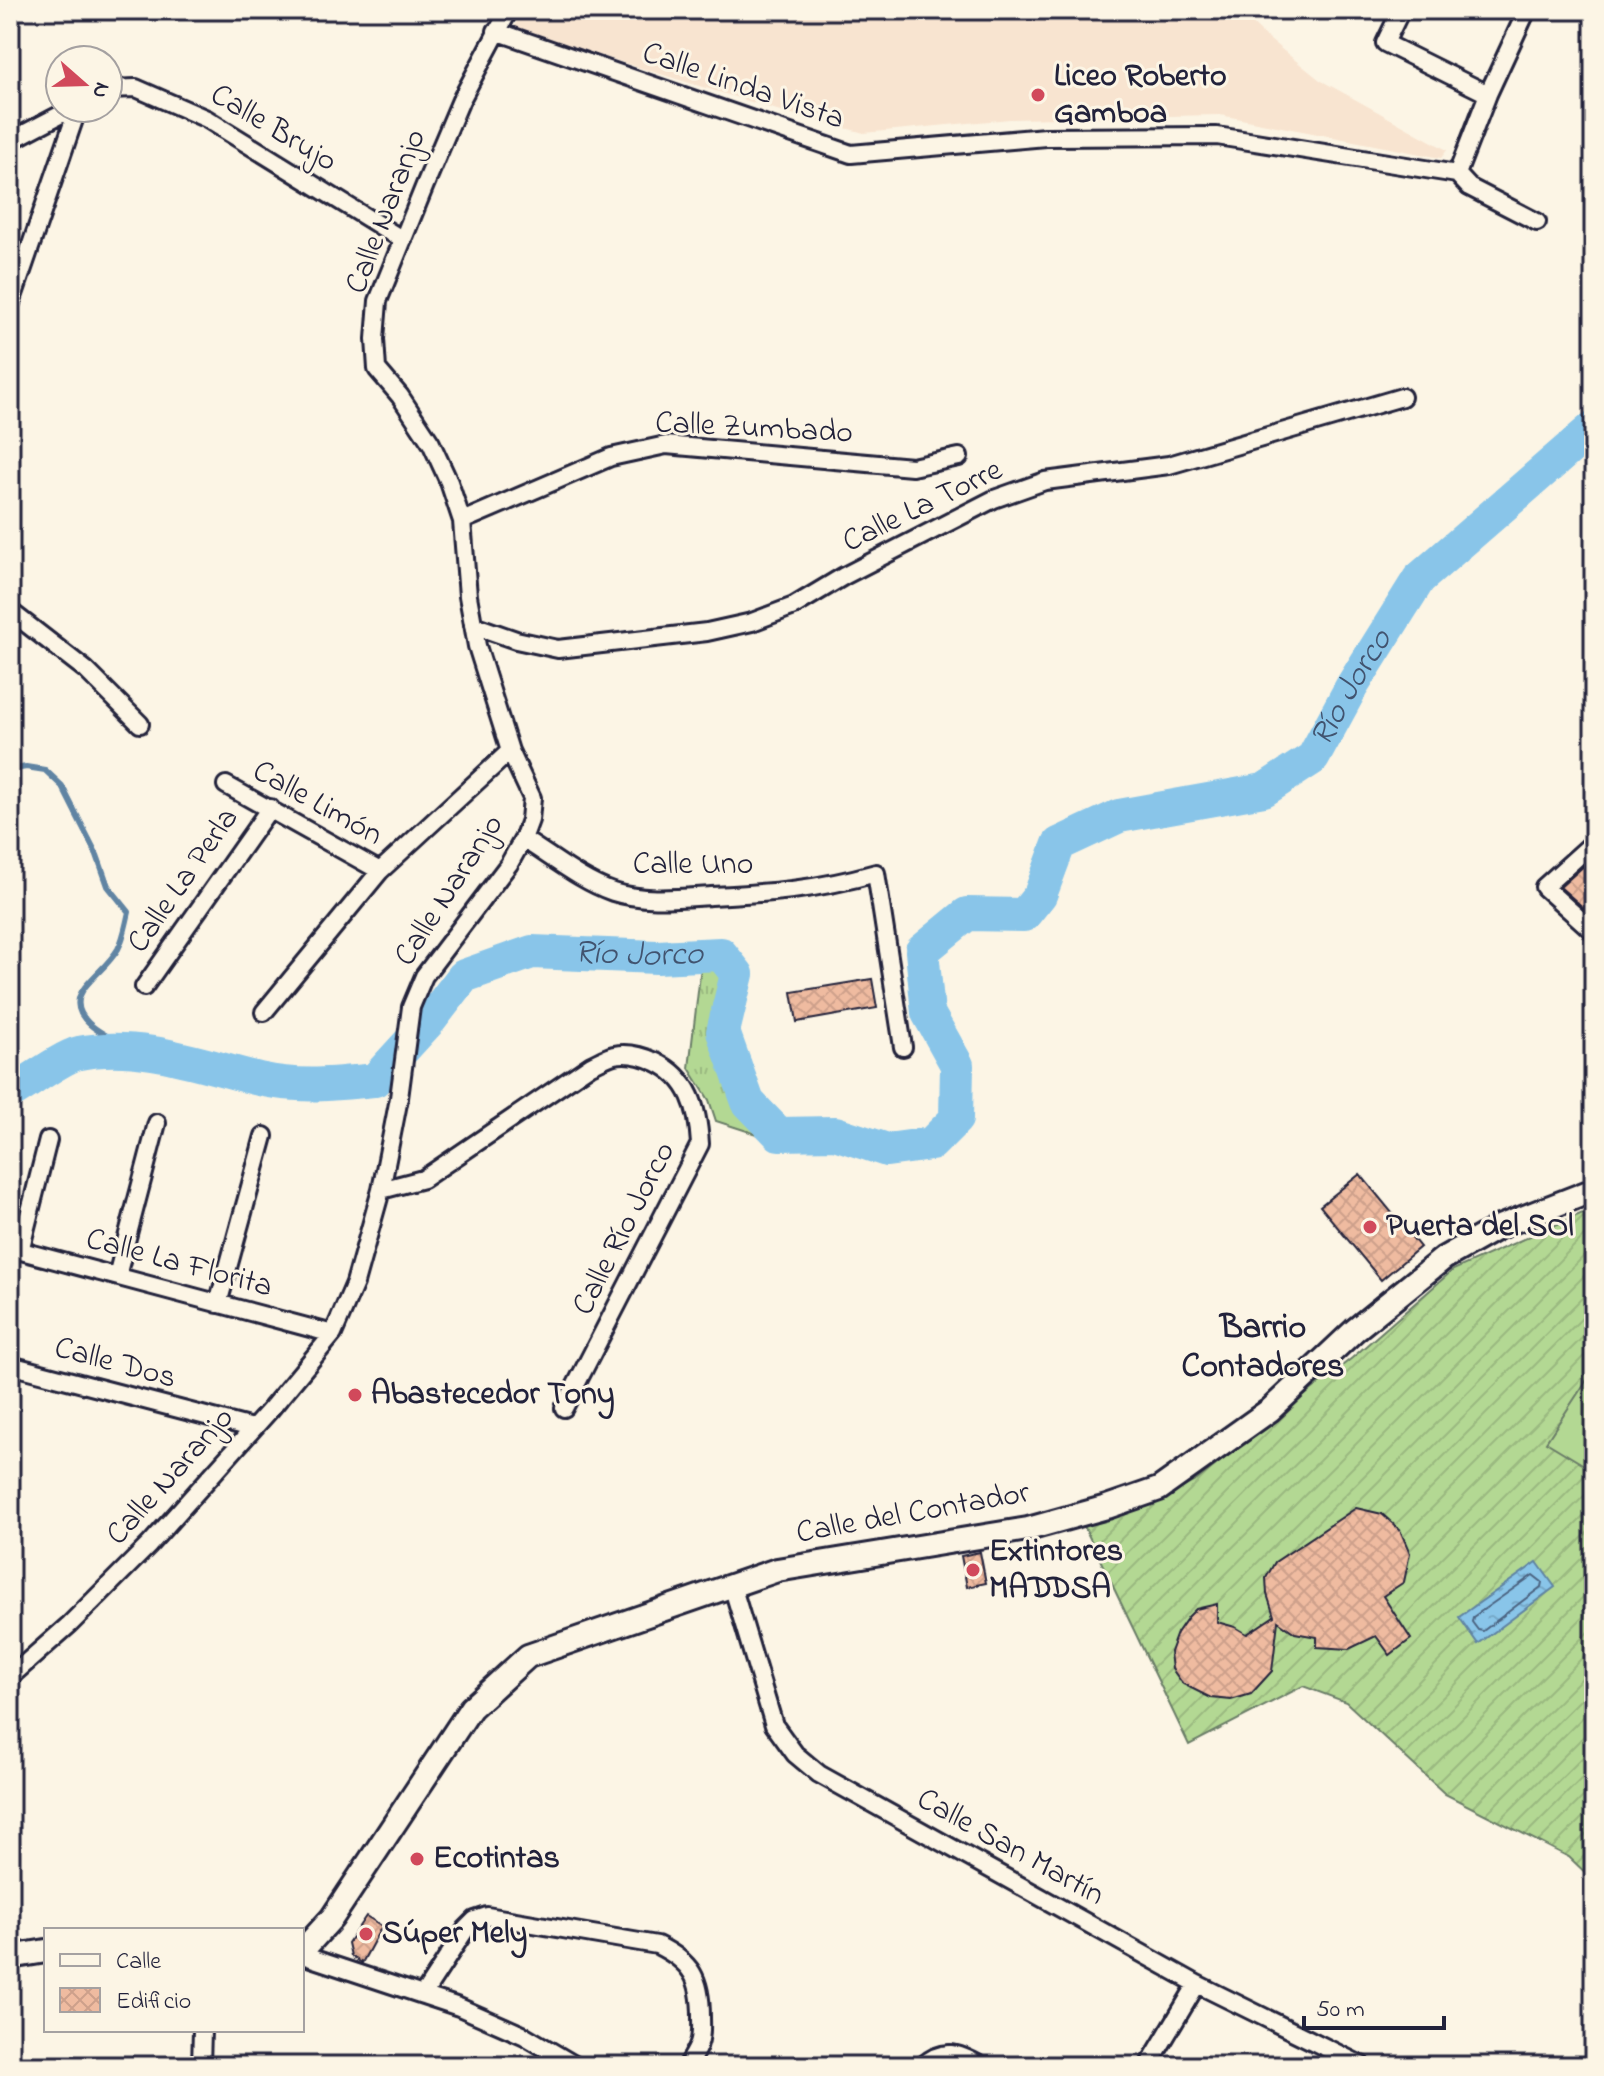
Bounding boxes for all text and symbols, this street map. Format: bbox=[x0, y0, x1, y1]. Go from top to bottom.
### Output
street label: Calle Linda Vista bbox=[635, 30, 851, 144]
north arrow bbox=[44, 44, 124, 124]
place label: Liceo Roberto Gamboa bbox=[1054, 54, 1227, 138]
street label: Calle Brujo bbox=[201, 73, 345, 185]
text: N bbox=[82, 77, 118, 102]
marker: Liceo Roberto Gamboa bbox=[1029, 86, 1047, 104]
street label: Calle Naranjo bbox=[334, 123, 440, 301]
street label: Calle Zumbado bbox=[654, 400, 854, 458]
street label: Calle La Torre bbox=[835, 448, 1012, 566]
water label: Río Jorco bbox=[1298, 619, 1407, 756]
street label: Calle Limón bbox=[243, 749, 391, 859]
street label: Calle La Perla bbox=[116, 798, 252, 964]
street label: Calle Naranjo bbox=[383, 806, 517, 976]
street label: Calle Uno bbox=[633, 842, 753, 889]
water label: Río Jorco bbox=[573, 929, 706, 982]
street label: Calle Río Jorco bbox=[561, 1134, 689, 1324]
place label: Puerta del SOl bbox=[1386, 1204, 1574, 1251]
street label: Calle La Florita bbox=[80, 1217, 278, 1311]
marker: Puerta del SOl bbox=[1361, 1218, 1379, 1236]
district label: Barrio Contadores bbox=[1182, 1304, 1344, 1393]
street label: Calle Dos bbox=[49, 1325, 181, 1403]
place label: Abastecedor Tony bbox=[371, 1372, 615, 1420]
marker: Abastecedor Tony bbox=[346, 1386, 364, 1404]
street label: Calle Naranjo bbox=[96, 1397, 246, 1557]
street label: Calle del Contador bbox=[793, 1470, 1033, 1558]
place label: Extintores MADDSA bbox=[989, 1529, 1123, 1613]
marker: Extintores MADDSA bbox=[964, 1561, 982, 1579]
street label: Calle San Martín bbox=[907, 1777, 1113, 1919]
place label: Ecotintas bbox=[433, 1836, 560, 1883]
marker: Ecotintas bbox=[408, 1850, 426, 1868]
place label: Súper Mely bbox=[382, 1911, 528, 1959]
marker: Súper Mely bbox=[357, 1925, 375, 1943]
legend bbox=[44, 1928, 304, 2032]
text: Calle bbox=[116, 1945, 161, 1980]
scale bar bbox=[1304, 1980, 1444, 2030]
text: Edificio bbox=[116, 1985, 191, 2020]
text: 50 m bbox=[1316, 1993, 1365, 2028]

